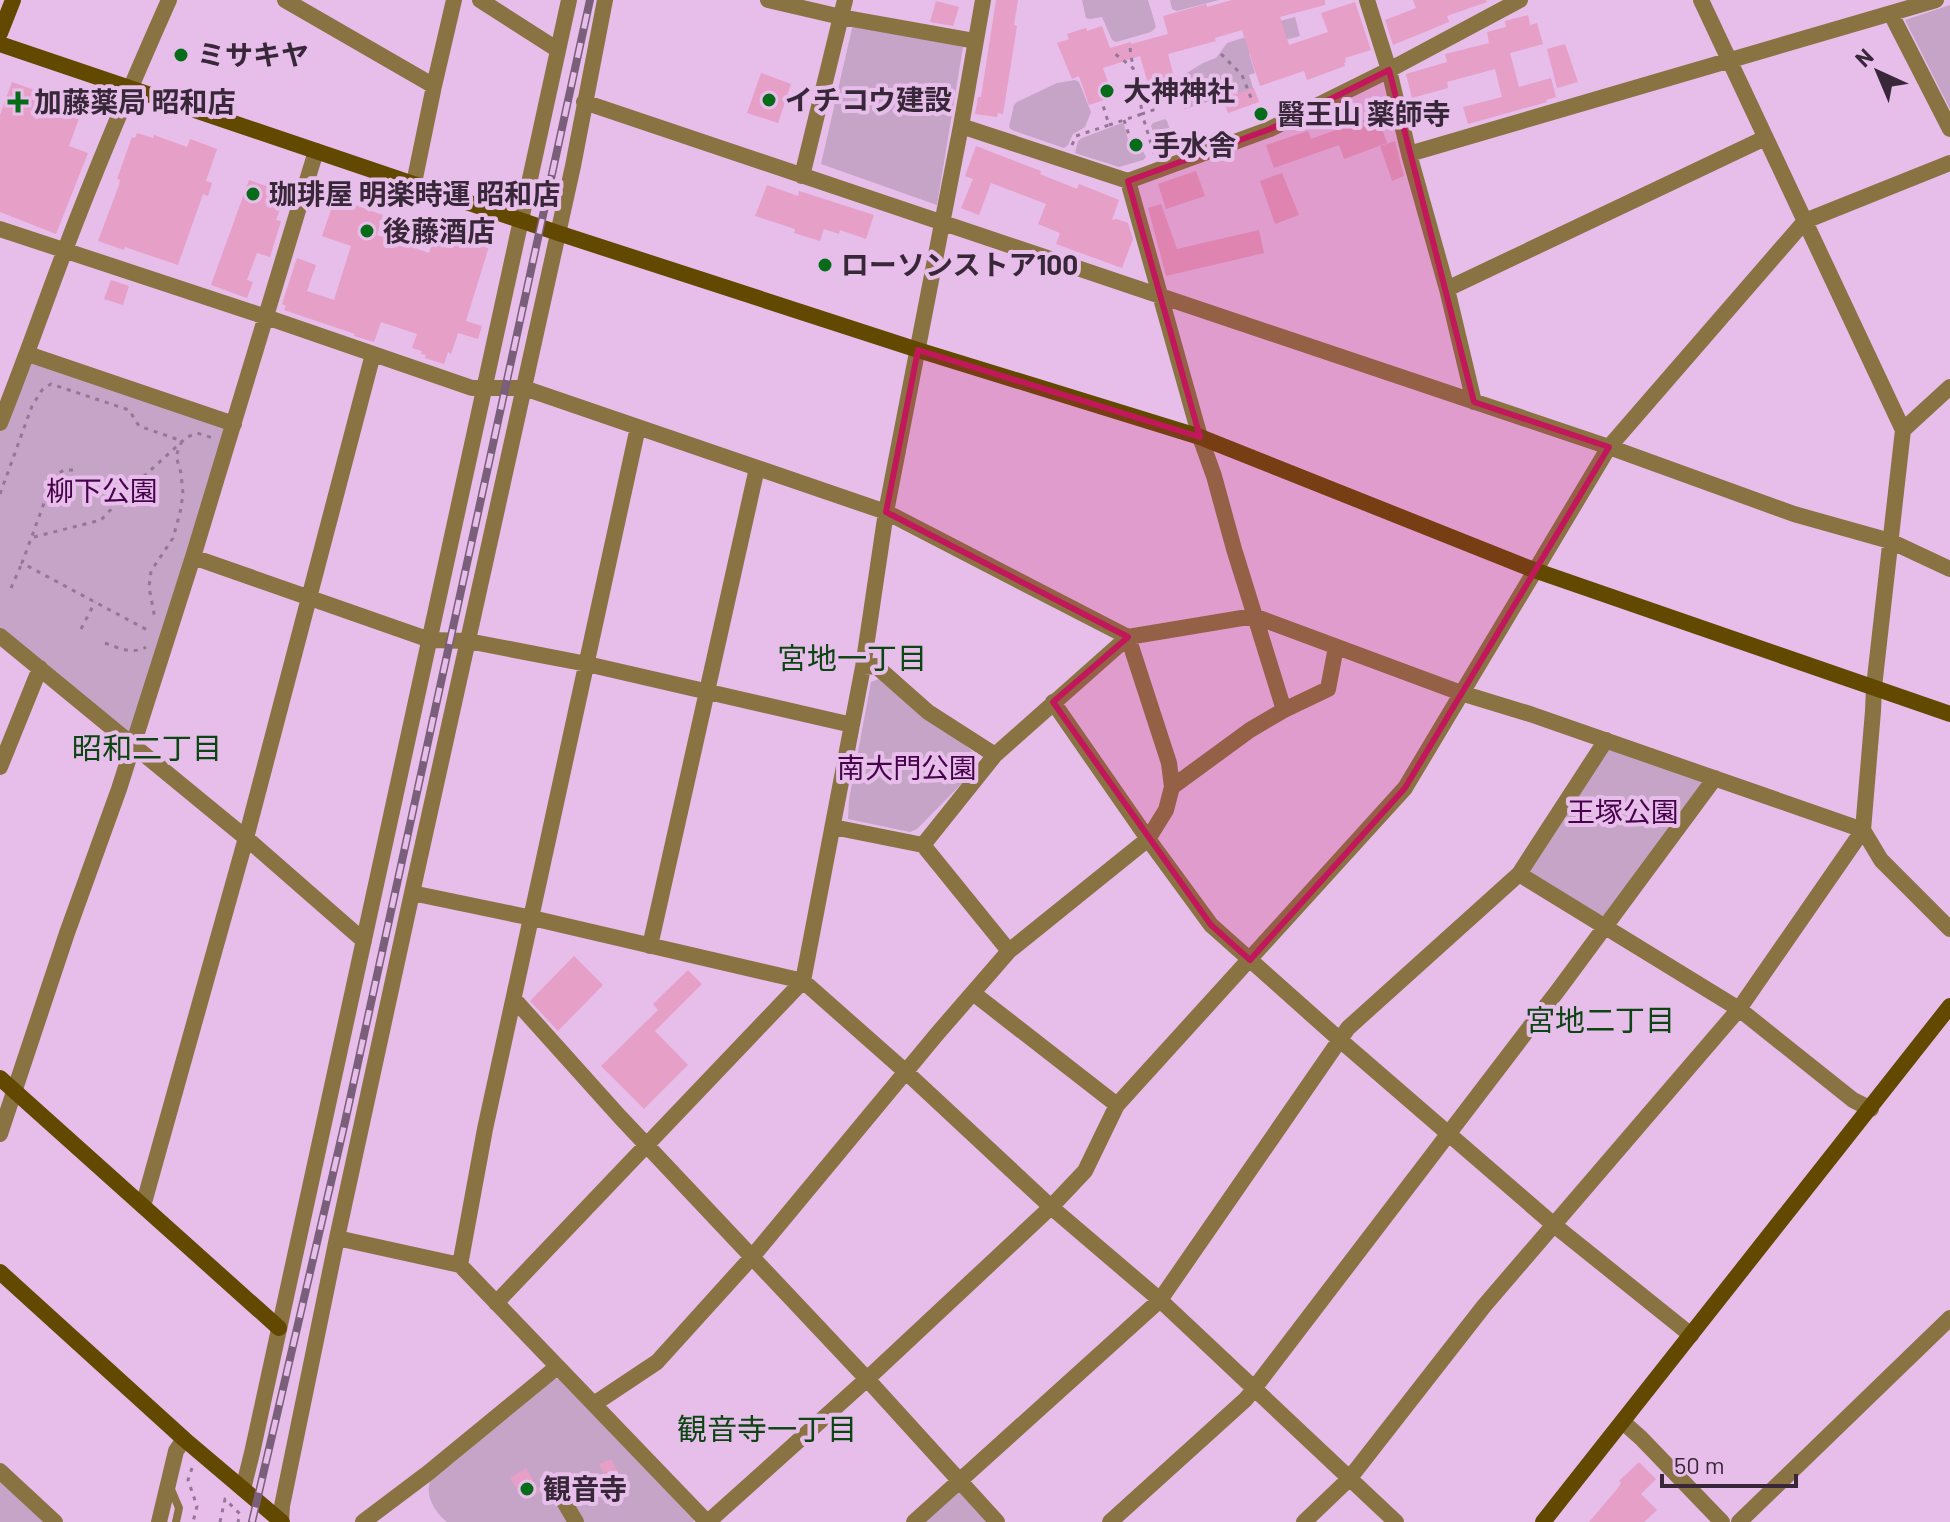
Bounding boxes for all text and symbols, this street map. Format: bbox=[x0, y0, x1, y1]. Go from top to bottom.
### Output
north arrow bbox=[1838, 32, 1918, 112]
place label: ミサキヤ bbox=[197, 37, 309, 71]
text: N bbox=[1849, 42, 1878, 71]
marker: ミサキヤ bbox=[172, 46, 190, 64]
place label: 大神神社 bbox=[1123, 73, 1235, 107]
place label: イチコウ建設 bbox=[785, 82, 952, 116]
marker: 大神神社 bbox=[1098, 82, 1116, 100]
place label: 加藤薬局 昭和店 bbox=[34, 84, 236, 118]
marker: イチコウ建設 bbox=[760, 91, 778, 109]
marker: 加藤薬局 昭和店 bbox=[9, 93, 27, 111]
place label: 醫王山 薬師寺 bbox=[1277, 96, 1451, 130]
marker: 醫王山 薬師寺 bbox=[1252, 105, 1270, 123]
place label: 手水舎 bbox=[1152, 127, 1236, 161]
marker: 手水舎 bbox=[1127, 136, 1145, 154]
place label: 珈琲屋 明楽時運 昭和店 bbox=[269, 176, 560, 210]
marker: 珈琲屋 明楽時運 昭和店 bbox=[244, 185, 262, 203]
place label: 後藤酒店 bbox=[383, 213, 495, 247]
marker: 後藤酒店 bbox=[358, 222, 376, 240]
place label: ローソンストア100 bbox=[841, 247, 1078, 281]
marker: ローソンストア100 bbox=[816, 256, 834, 274]
park label: 柳下公園 bbox=[46, 473, 158, 507]
district label: 宮地一丁目 bbox=[777, 639, 927, 675]
district label: 昭和二丁目 bbox=[72, 729, 222, 765]
park label: 南大門公園 bbox=[837, 750, 977, 784]
park label: 王塚公園 bbox=[1567, 794, 1679, 828]
district label: 宮地二丁目 bbox=[1525, 1001, 1675, 1037]
district label: 観音寺一丁目 bbox=[677, 1410, 857, 1446]
scale bar bbox=[1662, 1438, 1796, 1488]
text: 50 m bbox=[1674, 1450, 1725, 1479]
place label: 観音寺 bbox=[543, 1471, 627, 1505]
marker: 観音寺 bbox=[518, 1480, 536, 1498]

